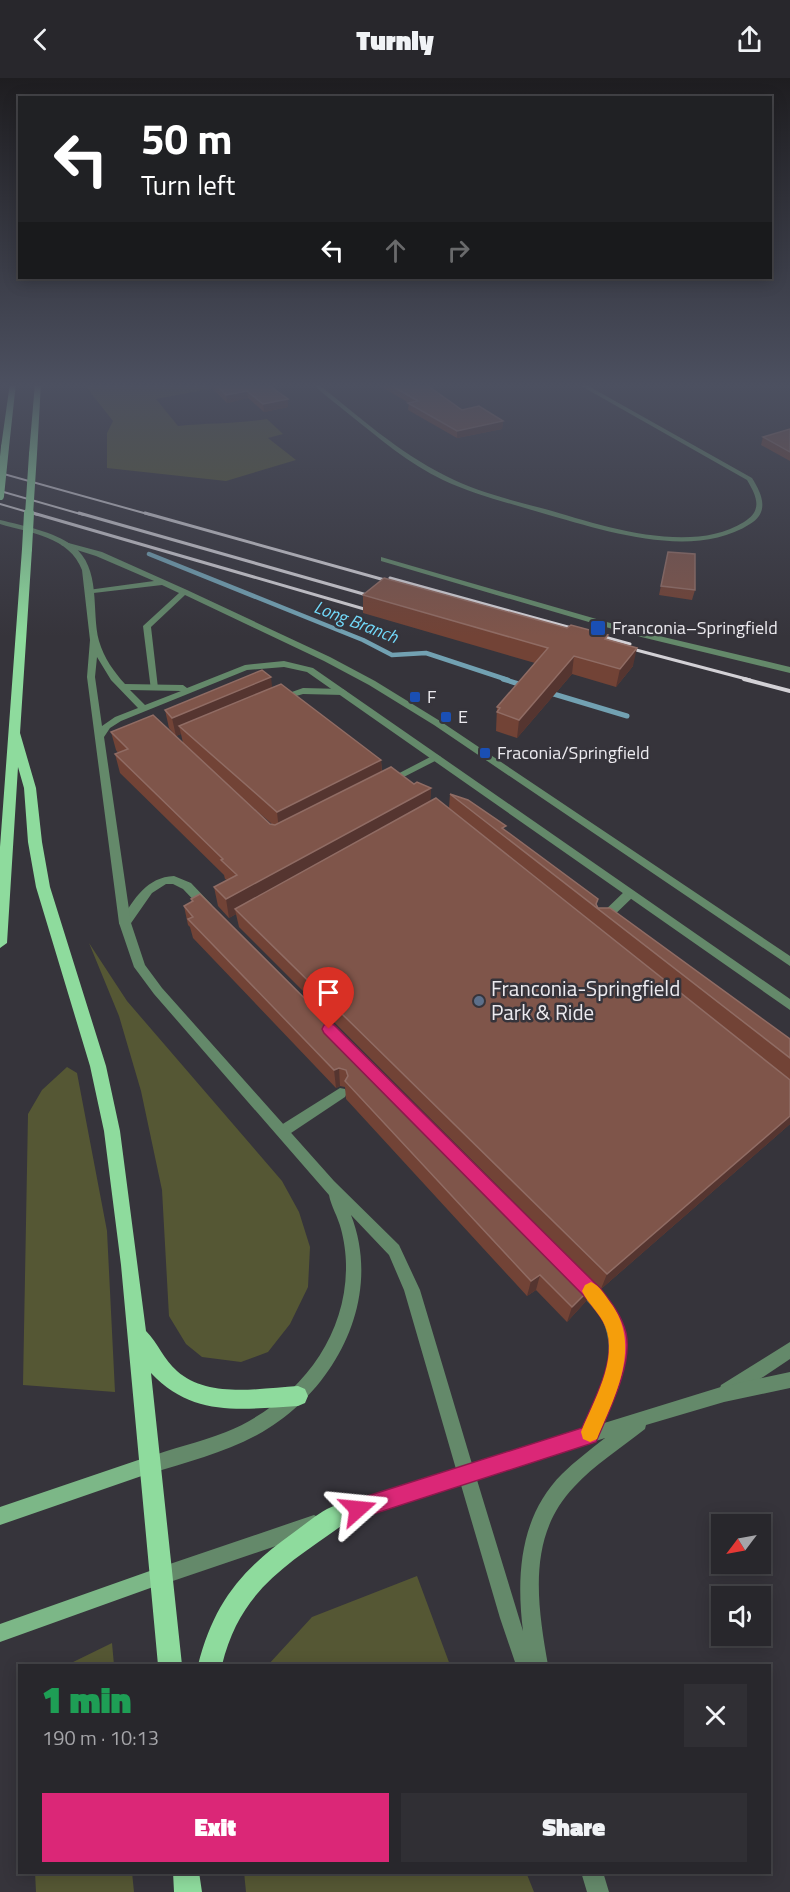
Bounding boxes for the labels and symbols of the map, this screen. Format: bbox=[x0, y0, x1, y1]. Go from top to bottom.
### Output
water label: Long Branch bbox=[310, 593, 403, 650]
place label: Franconia–Springfield bbox=[612, 614, 778, 641]
marker: Franconia–Springfield bbox=[589, 619, 607, 637]
place label: F bbox=[427, 683, 436, 710]
marker: F bbox=[408, 690, 422, 704]
place label: E bbox=[458, 703, 468, 730]
marker: E bbox=[439, 710, 453, 724]
place label: Fraconia/Springfield bbox=[497, 739, 650, 766]
marker: Fraconia/Springfield bbox=[478, 746, 492, 760]
pin bbox=[303, 967, 354, 1029]
place label: Franconia-Springfield Park & Ride bbox=[491, 972, 680, 1028]
marker: Franconia-Springfield Park & Ride bbox=[472, 994, 486, 1008]
position arrow bbox=[326, 1477, 390, 1541]
north arrow bbox=[711, 1514, 771, 1574]

